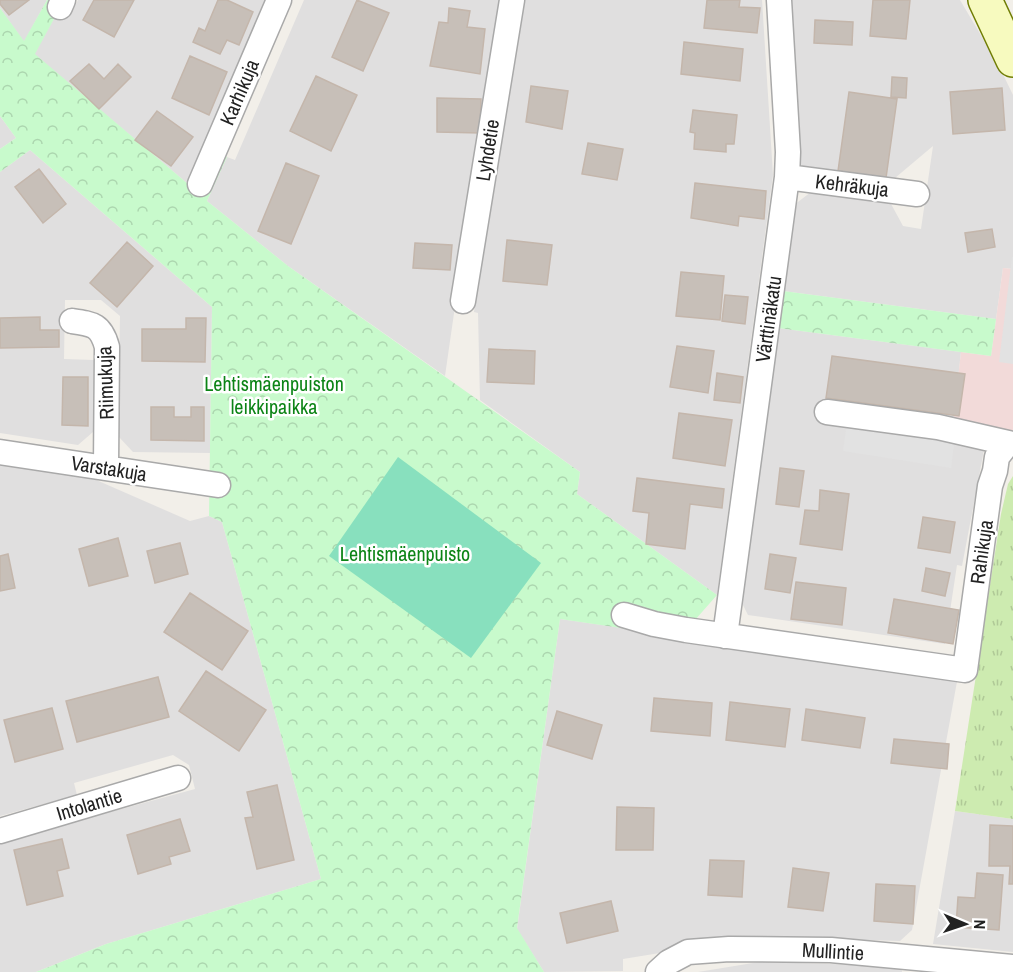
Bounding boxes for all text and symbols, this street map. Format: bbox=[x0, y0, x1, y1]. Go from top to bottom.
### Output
street label: Karhikuja bbox=[213, 55, 265, 129]
street label: Lyhdetie bbox=[469, 117, 505, 183]
street label: Kehräkuja bbox=[814, 167, 890, 203]
street label: Värttinäkatu bbox=[749, 274, 787, 364]
street label: Riimukuja bbox=[90, 346, 120, 420]
park label: Lehtismäenpuiston leikkipaikka bbox=[204, 370, 344, 420]
street label: Varstakuja bbox=[69, 449, 149, 487]
street label: Rahikuja bbox=[963, 518, 999, 586]
park label: Lehtismäenpuisto bbox=[340, 540, 470, 567]
street label: Intolantie bbox=[53, 781, 125, 827]
north arrow bbox=[935, 894, 995, 954]
text: N bbox=[969, 919, 991, 930]
street label: Mullintie bbox=[801, 936, 865, 966]

